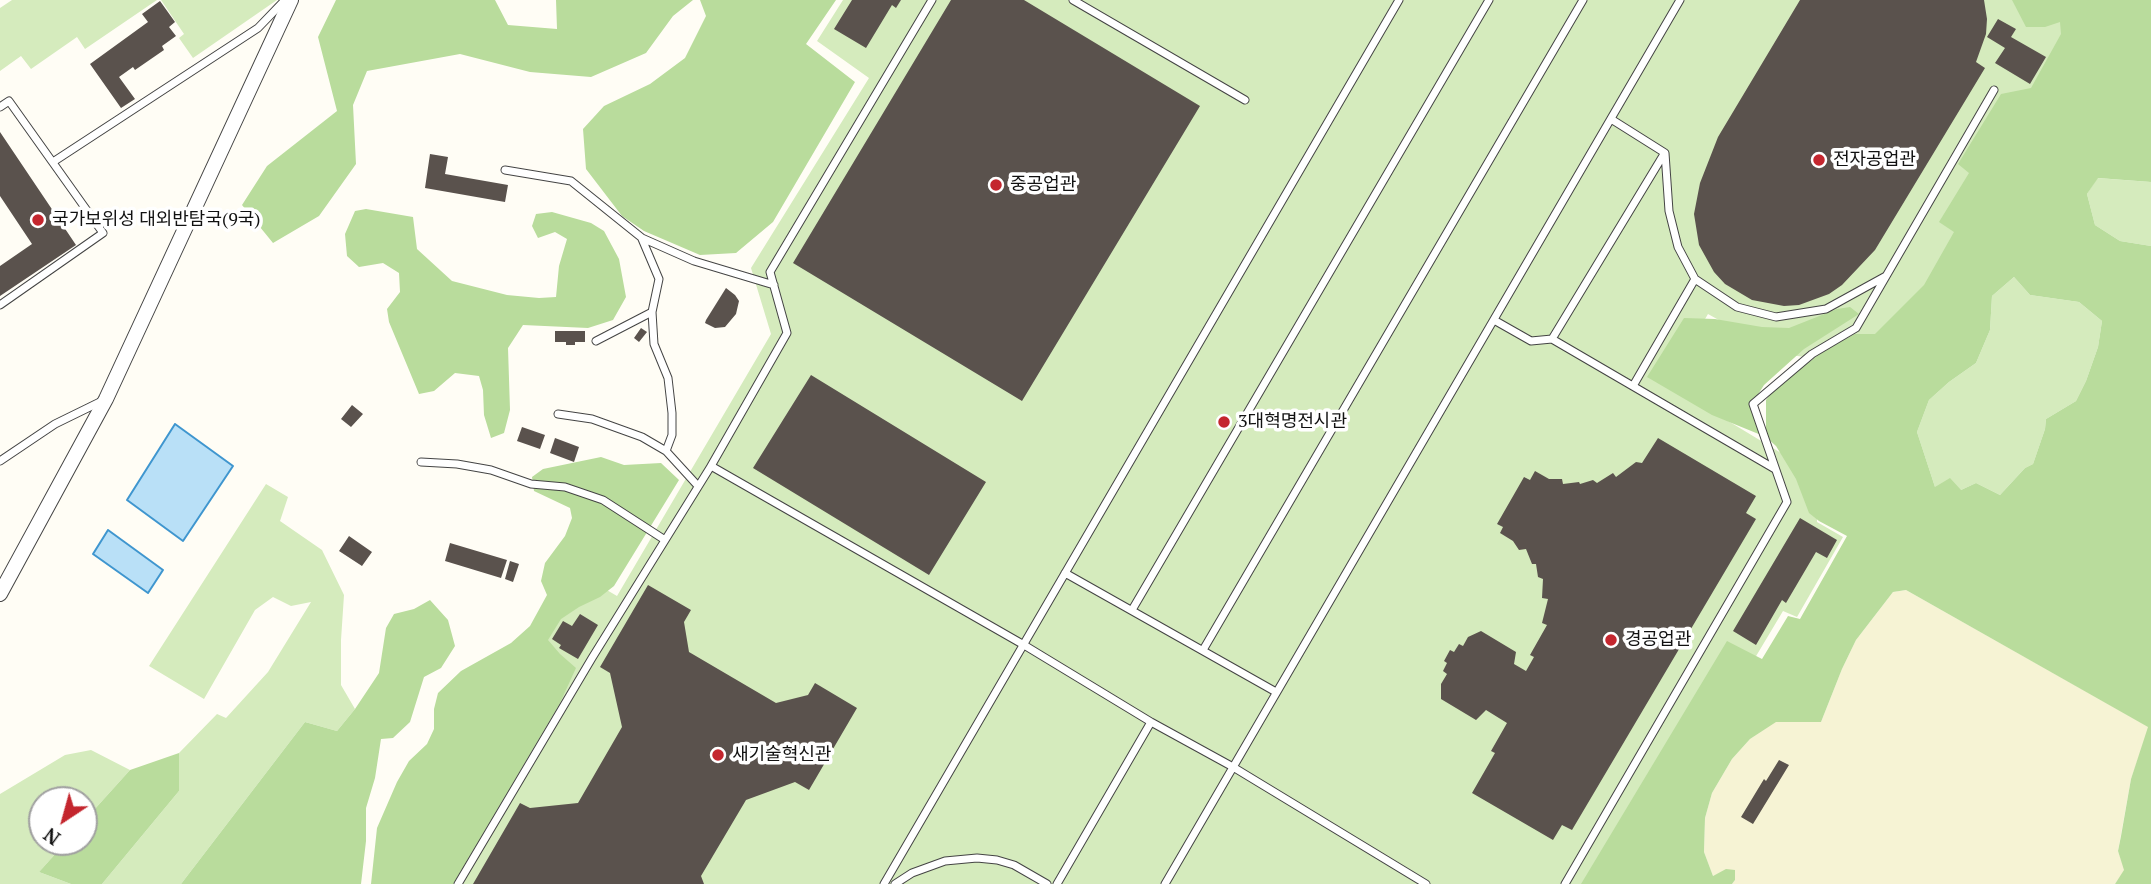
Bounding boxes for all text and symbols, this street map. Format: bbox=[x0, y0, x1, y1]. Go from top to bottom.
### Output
place label: 전자공업관 bbox=[1833, 149, 1916, 171]
marker: 전자공업관 bbox=[1811, 152, 1827, 168]
place label: 중공업관 bbox=[1010, 174, 1076, 196]
marker: 중공업관 bbox=[988, 177, 1004, 193]
place label: 국가보위성 대외반탐국(9국) bbox=[52, 209, 260, 231]
marker: 국가보위성 대외반탐국(9국) bbox=[30, 212, 46, 228]
place label: 3대혁명전시관 bbox=[1238, 411, 1347, 433]
marker: 3대혁명전시관 bbox=[1216, 414, 1232, 430]
place label: 경공업관 bbox=[1625, 629, 1691, 651]
marker: 경공업관 bbox=[1603, 632, 1619, 648]
place label: 새기술혁신관 bbox=[732, 744, 831, 766]
marker: 새기술혁신관 bbox=[710, 747, 726, 763]
north arrow bbox=[28, 786, 98, 856]
text: N bbox=[38, 822, 65, 851]

